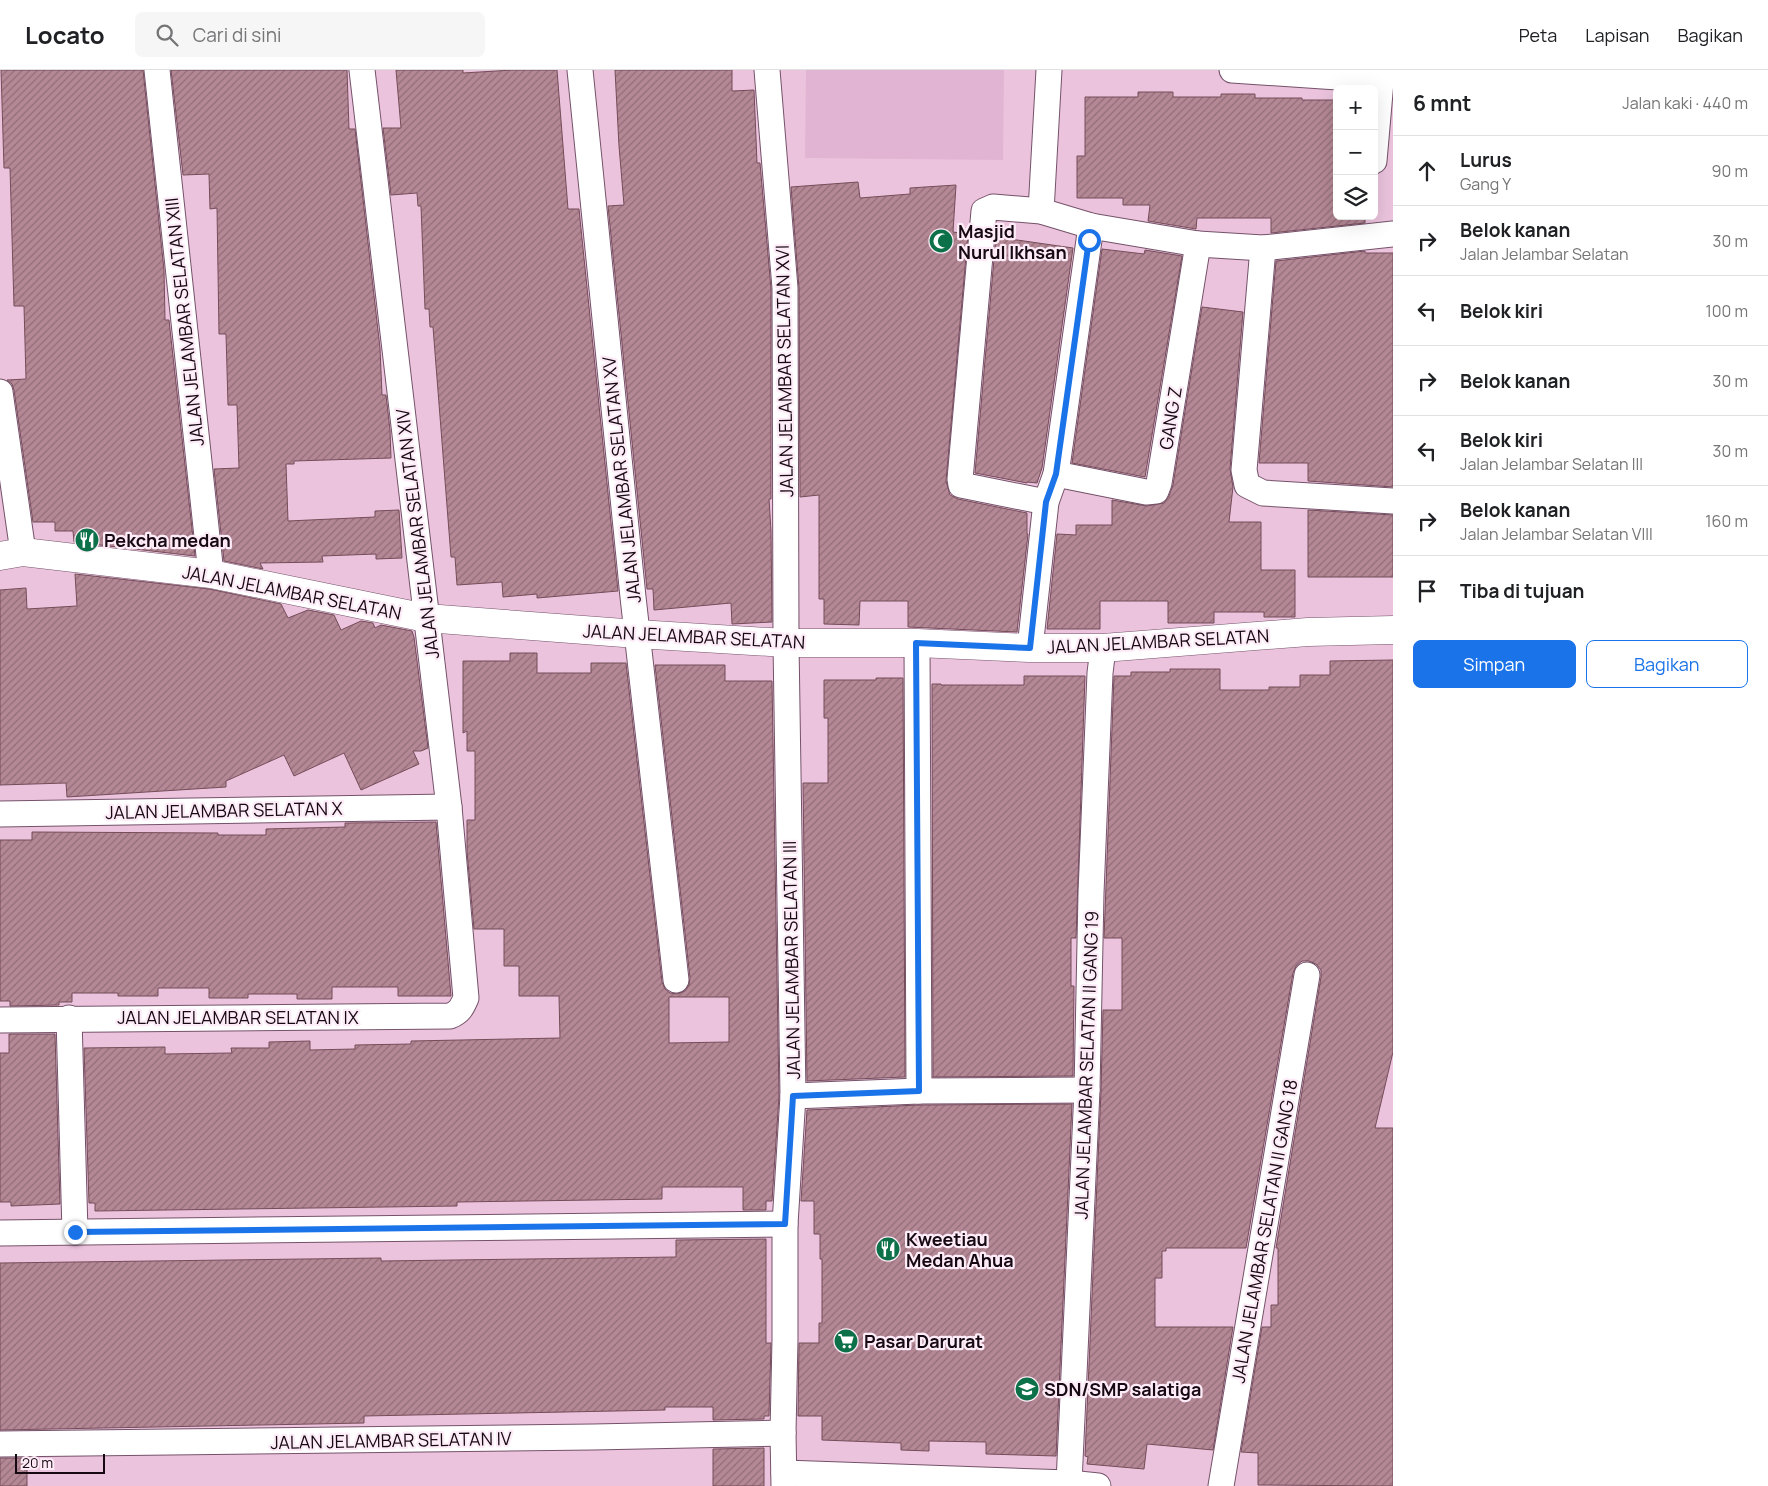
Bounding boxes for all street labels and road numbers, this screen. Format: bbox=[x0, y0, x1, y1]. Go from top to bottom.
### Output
street label: JALAN JELAMBAR SELATAN XIII bbox=[159, 197, 209, 447]
street label: JALAN JELAMBAR SELATAN XVI bbox=[770, 245, 798, 497]
street label: JALAN JELAMBAR SELATAN XV bbox=[596, 355, 646, 605]
street label: GANG Z bbox=[1153, 385, 1187, 451]
street label: JALAN JELAMBAR SELATAN XIV bbox=[390, 407, 444, 661]
street label: JALAN JELAMBAR SELATAN bbox=[180, 559, 404, 625]
street label: JALAN JELAMBAR SELATAN bbox=[582, 618, 806, 654]
street label: JALAN JELAMBAR SELATAN bbox=[1046, 623, 1270, 659]
street label: JALAN JELAMBAR SELATAN X bbox=[105, 796, 343, 824]
street label: JALAN JELAMBAR SELATAN III bbox=[777, 840, 805, 1080]
street label: JALAN JELAMBAR SELATAN II GANG 19 bbox=[1069, 910, 1103, 1220]
street label: JALAN JELAMBAR SELATAN IX bbox=[117, 1005, 359, 1029]
street label: JALAN JELAMBAR SELATAN II GANG 18 bbox=[1225, 1077, 1303, 1385]
street label: JALAN JELAMBAR SELATAN IV bbox=[270, 1426, 512, 1454]

